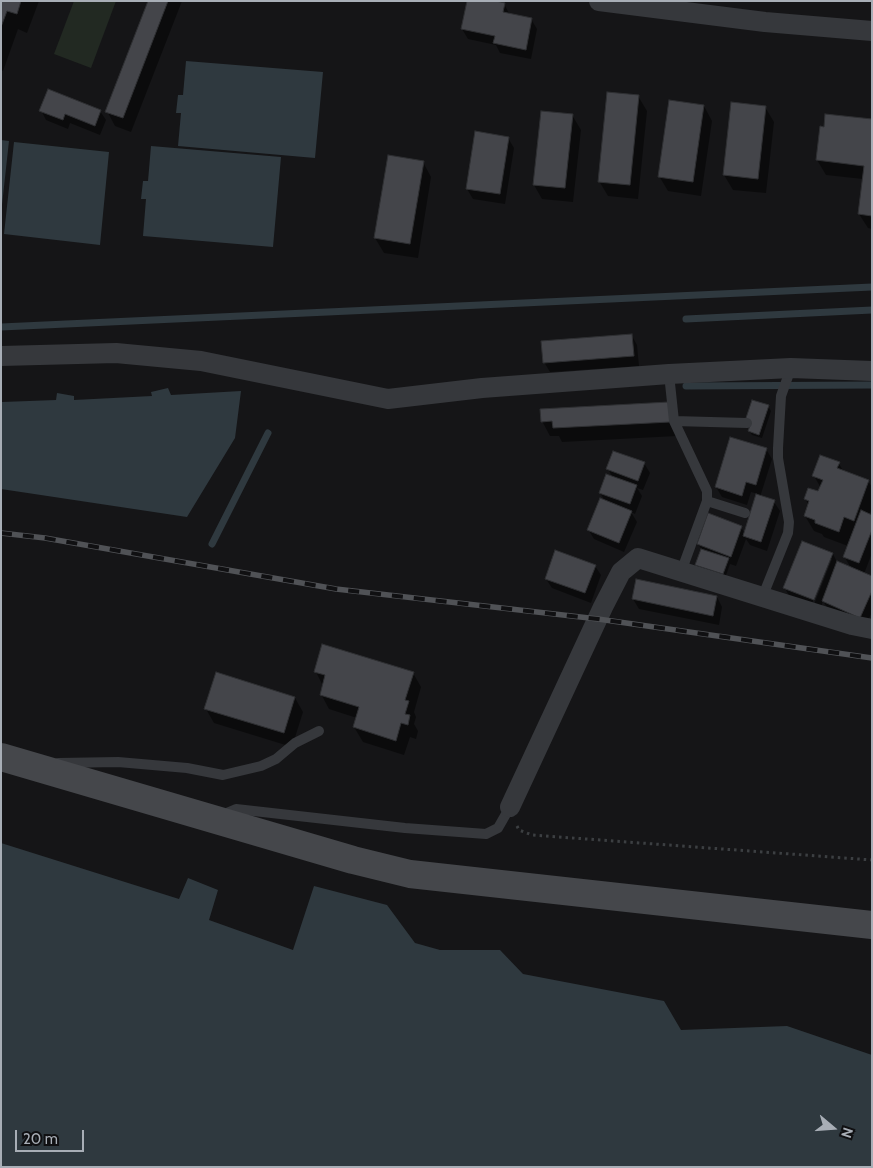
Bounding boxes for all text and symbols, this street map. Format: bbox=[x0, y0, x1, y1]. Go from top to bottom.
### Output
north arrow bbox=[808, 1103, 858, 1153]
scale bar bbox=[18, 1120, 86, 1152]
text: N bbox=[837, 1125, 857, 1140]
text: 20 m bbox=[23, 1130, 58, 1148]

